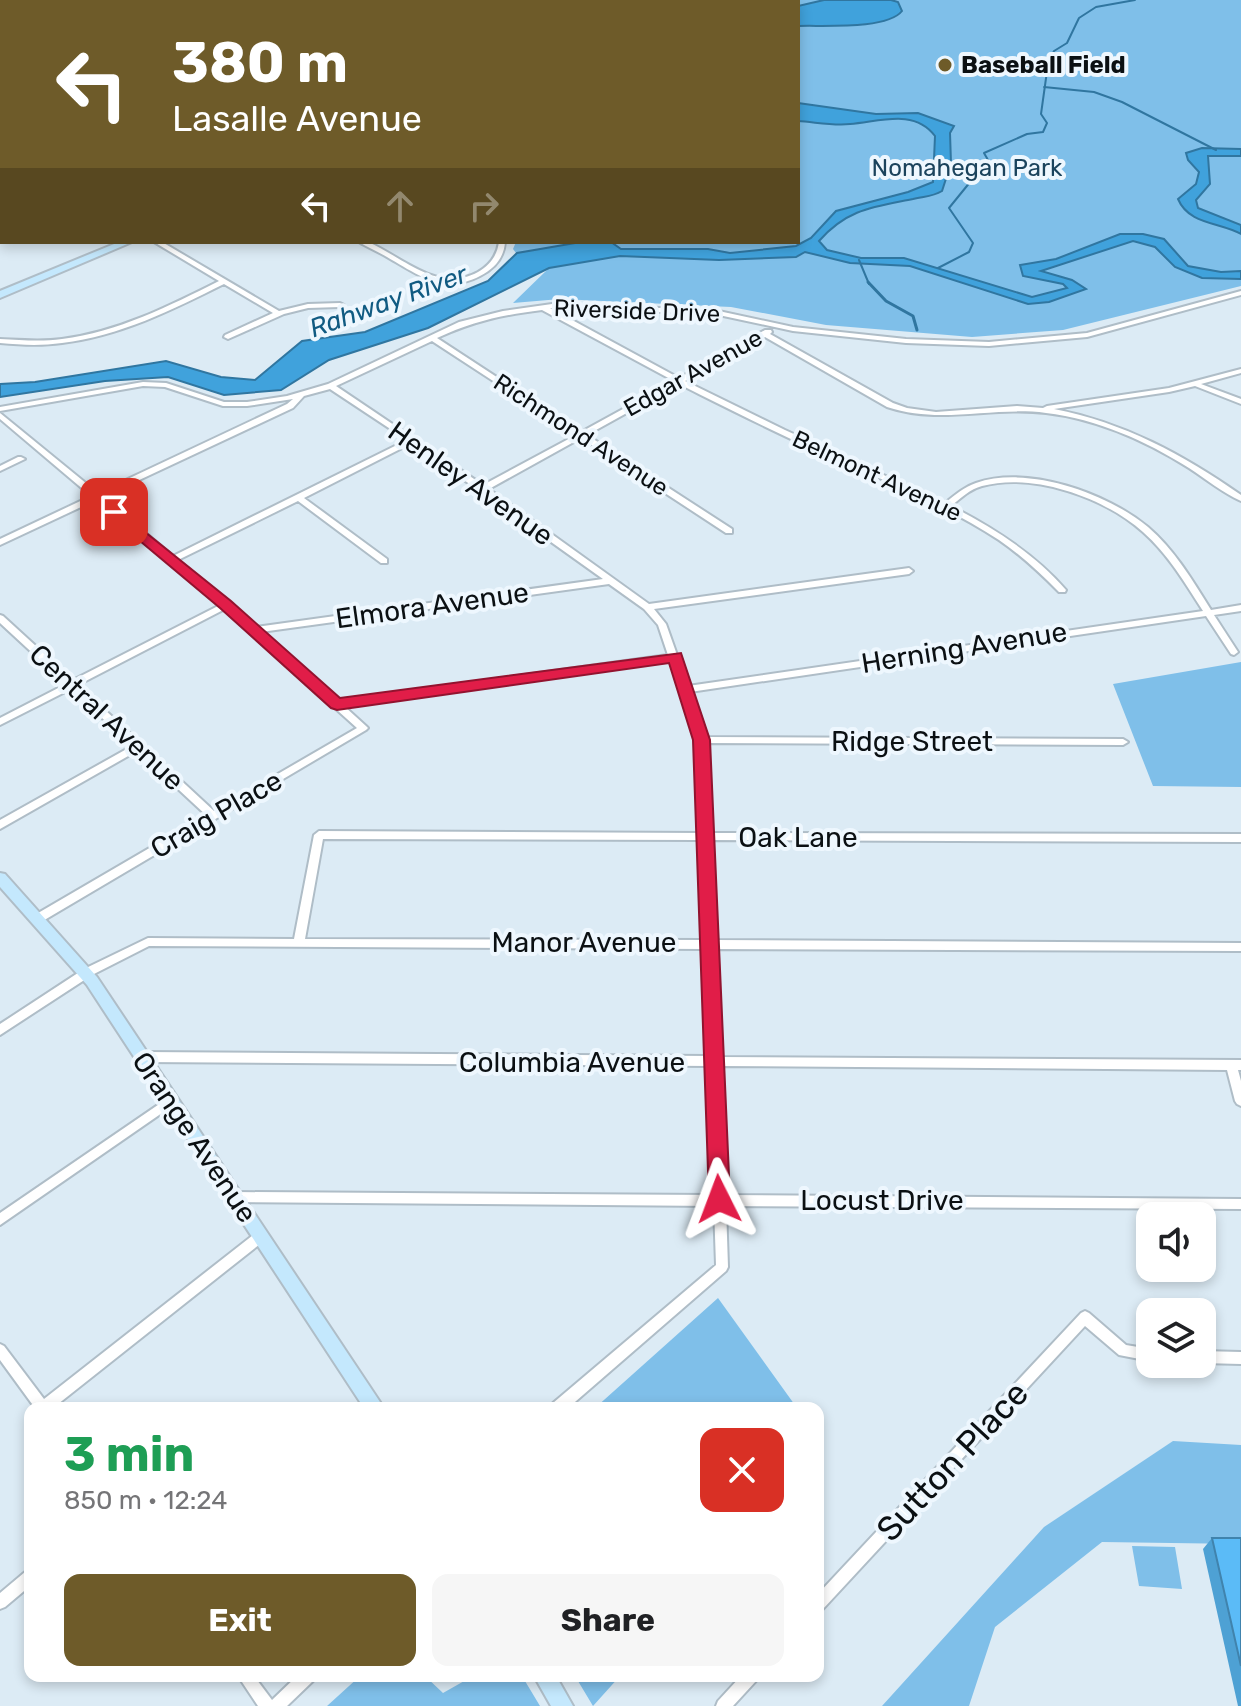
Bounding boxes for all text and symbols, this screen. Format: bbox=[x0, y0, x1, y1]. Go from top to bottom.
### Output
text: 380 m bbox=[172, 30, 348, 96]
icon: left bbox=[40, 32, 144, 136]
place label: Baseball Field bbox=[961, 51, 1126, 79]
marker: Baseball Field bbox=[936, 56, 954, 74]
text: Lasalle Avenue bbox=[172, 97, 422, 140]
park label: Nomahegan Park bbox=[871, 154, 1063, 182]
icon: left bbox=[294, 184, 338, 228]
icon: ahead bbox=[378, 184, 422, 228]
icon: right bbox=[462, 184, 506, 228]
water label: Rahway River bbox=[305, 258, 472, 344]
street label: Riverside Drive bbox=[553, 294, 721, 328]
street label: Edgar Avenue bbox=[619, 323, 767, 423]
street label: Richmond Avenue bbox=[488, 368, 674, 502]
street label: Henley Avenue bbox=[382, 414, 559, 552]
street label: Belmont Avenue bbox=[788, 425, 966, 527]
pin bbox=[80, 478, 148, 546]
icon: arrive bbox=[92, 490, 136, 534]
street label: Elmora Avenue bbox=[333, 576, 531, 635]
street label: Herning Avenue bbox=[859, 615, 1069, 680]
street label: Central Avenue bbox=[23, 637, 191, 797]
street label: Ridge Street bbox=[831, 725, 993, 758]
street label: Craig Place bbox=[145, 764, 288, 865]
street label: Oak Lane bbox=[738, 821, 858, 854]
street label: Manor Avenue bbox=[492, 926, 676, 959]
street label: Orange Avenue bbox=[125, 1046, 264, 1229]
street label: Columbia Avenue bbox=[459, 1046, 685, 1079]
position arrow bbox=[677, 1157, 761, 1241]
street label: Locust Drive bbox=[800, 1184, 964, 1217]
map controls bbox=[1136, 1202, 1216, 1378]
button: sound bbox=[1136, 1202, 1216, 1282]
button: layers bbox=[1136, 1298, 1216, 1378]
street label: Sutton Place bbox=[868, 1373, 1037, 1550]
text: 3 min bbox=[64, 1426, 194, 1483]
button: close bbox=[700, 1428, 784, 1512]
text: 850 m · 12:24 bbox=[64, 1485, 228, 1516]
button: Exit bbox=[64, 1574, 416, 1666]
button: Share bbox=[432, 1574, 784, 1666]

